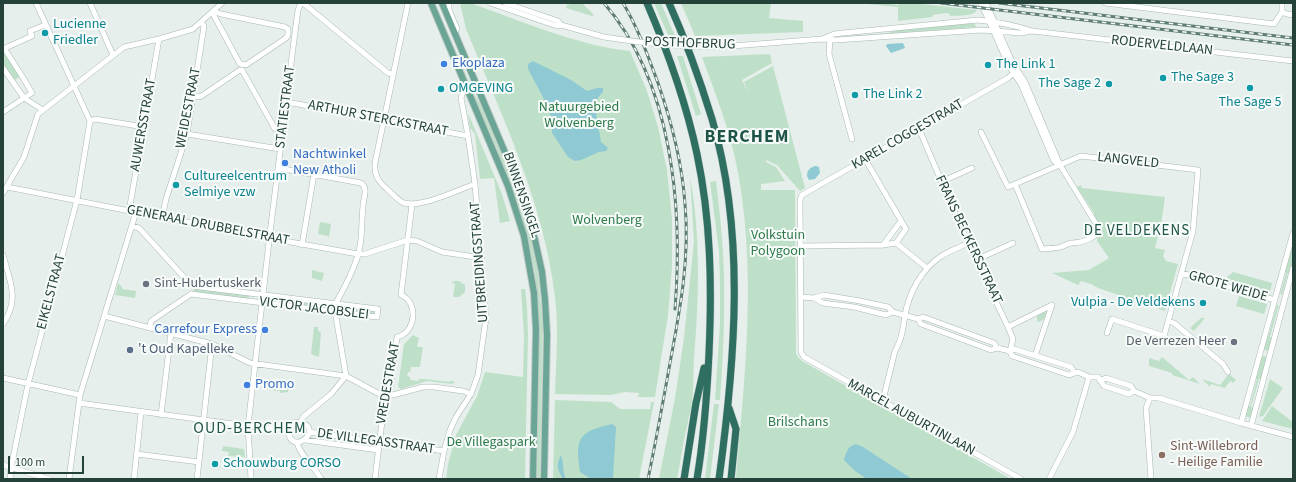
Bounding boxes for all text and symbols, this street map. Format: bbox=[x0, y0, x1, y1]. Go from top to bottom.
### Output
place label: Lucienne Friedler bbox=[53, 17, 106, 50]
marker: Lucienne Friedler bbox=[40, 28, 50, 38]
street label: RODERVELDLAAN bbox=[1110, 32, 1214, 60]
street label: POSTHOFBRUG bbox=[644, 34, 736, 54]
place label: Ekoplaza bbox=[452, 56, 505, 72]
place label: The Link 1 bbox=[996, 57, 1055, 73]
marker: Ekoplaza bbox=[439, 59, 449, 69]
marker: The Link 1 bbox=[983, 60, 993, 70]
street label: STATIESTRAAT bbox=[273, 64, 299, 150]
street label: WEIDESTRAAT bbox=[173, 66, 205, 150]
place label: The Sage 3 bbox=[1171, 70, 1234, 86]
marker: The Sage 3 bbox=[1158, 73, 1168, 83]
place label: The Sage 2 bbox=[1038, 76, 1101, 92]
street label: AUWERSSTRAAT bbox=[128, 77, 160, 173]
marker: The Sage 2 bbox=[1104, 79, 1114, 89]
place label: OMGEVING bbox=[449, 81, 513, 97]
marker: The Sage 5 bbox=[1245, 83, 1255, 93]
marker: OMGEVING bbox=[436, 84, 446, 94]
place label: The Link 2 bbox=[863, 87, 922, 103]
marker: The Link 2 bbox=[850, 90, 860, 100]
place label: The Sage 5 bbox=[1219, 95, 1281, 111]
street label: KAREL COGGESTRAAT bbox=[849, 96, 967, 174]
street label: ARTHUR STERCKSTRAAT bbox=[307, 97, 449, 141]
park label: Natuurgebied Wolvenberg bbox=[539, 100, 619, 132]
district label: BERCHEM bbox=[705, 127, 789, 149]
place label: Nachtwinkel New Atholi bbox=[293, 147, 366, 180]
street label: LANGVELD bbox=[1096, 149, 1160, 173]
street label: BINNENSINGEL bbox=[498, 150, 544, 240]
marker: Nachtwinkel New Atholi bbox=[280, 158, 290, 168]
place label: Cultureelcentrum Selmiye vzw bbox=[184, 169, 287, 202]
street label: FRANS BECKERSSTRAAT bbox=[931, 173, 1005, 307]
marker: Cultureelcentrum Selmiye vzw bbox=[171, 180, 181, 190]
street label: UITBREIDINGSTRAAT bbox=[467, 201, 493, 323]
street label: GENERAAL DRUBBELSTRAAT bbox=[125, 202, 291, 250]
park label: Wolvenberg bbox=[572, 213, 642, 229]
district label: DE VELDEKENS bbox=[1084, 223, 1190, 241]
park label: Volkstuin Polygoon bbox=[751, 228, 805, 260]
street label: EIKELSTRAAT bbox=[34, 252, 70, 332]
street label: GROTE WEIDE bbox=[1187, 268, 1269, 306]
place label: Sint-Hubertuskerk bbox=[154, 276, 261, 292]
marker: Sint-Hubertuskerk bbox=[141, 279, 151, 289]
street label: VICTOR JACOBSLEI bbox=[258, 294, 370, 324]
place label: Vulpia - De Veldekens bbox=[1071, 295, 1195, 311]
marker: Vulpia - De Veldekens bbox=[1198, 298, 1208, 308]
place label: Carrefour Express bbox=[154, 322, 257, 338]
marker: Carrefour Express bbox=[260, 325, 270, 335]
place label: De Verrezen Heer bbox=[1126, 334, 1226, 350]
marker: De Verrezen Heer bbox=[1229, 337, 1239, 347]
street label: VREDESTRAAT bbox=[374, 341, 404, 425]
place label: 't Oud Kapelleke bbox=[138, 342, 234, 358]
marker: 't Oud Kapelleke bbox=[125, 345, 135, 355]
street label: MARCEL AUBURTINLAAN bbox=[844, 376, 978, 460]
place label: Promo bbox=[255, 377, 294, 393]
marker: Promo bbox=[242, 380, 252, 390]
park label: Brilschans bbox=[768, 415, 828, 431]
district label: OUD-BERCHEM bbox=[193, 419, 307, 439]
street label: DE VILLEGASSTRAAT bbox=[316, 425, 436, 459]
park label: De Villegaspark bbox=[446, 435, 536, 451]
place label: Sint-Willebrord - Heilige Familie bbox=[1170, 439, 1263, 472]
scale bar bbox=[10, 448, 86, 474]
marker: Sint-Willebrord - Heilige Familie bbox=[1157, 450, 1167, 460]
text: 100 m bbox=[15, 454, 45, 471]
place label: Schouwburg CORSO bbox=[223, 456, 341, 472]
marker: Schouwburg CORSO bbox=[210, 459, 220, 469]

